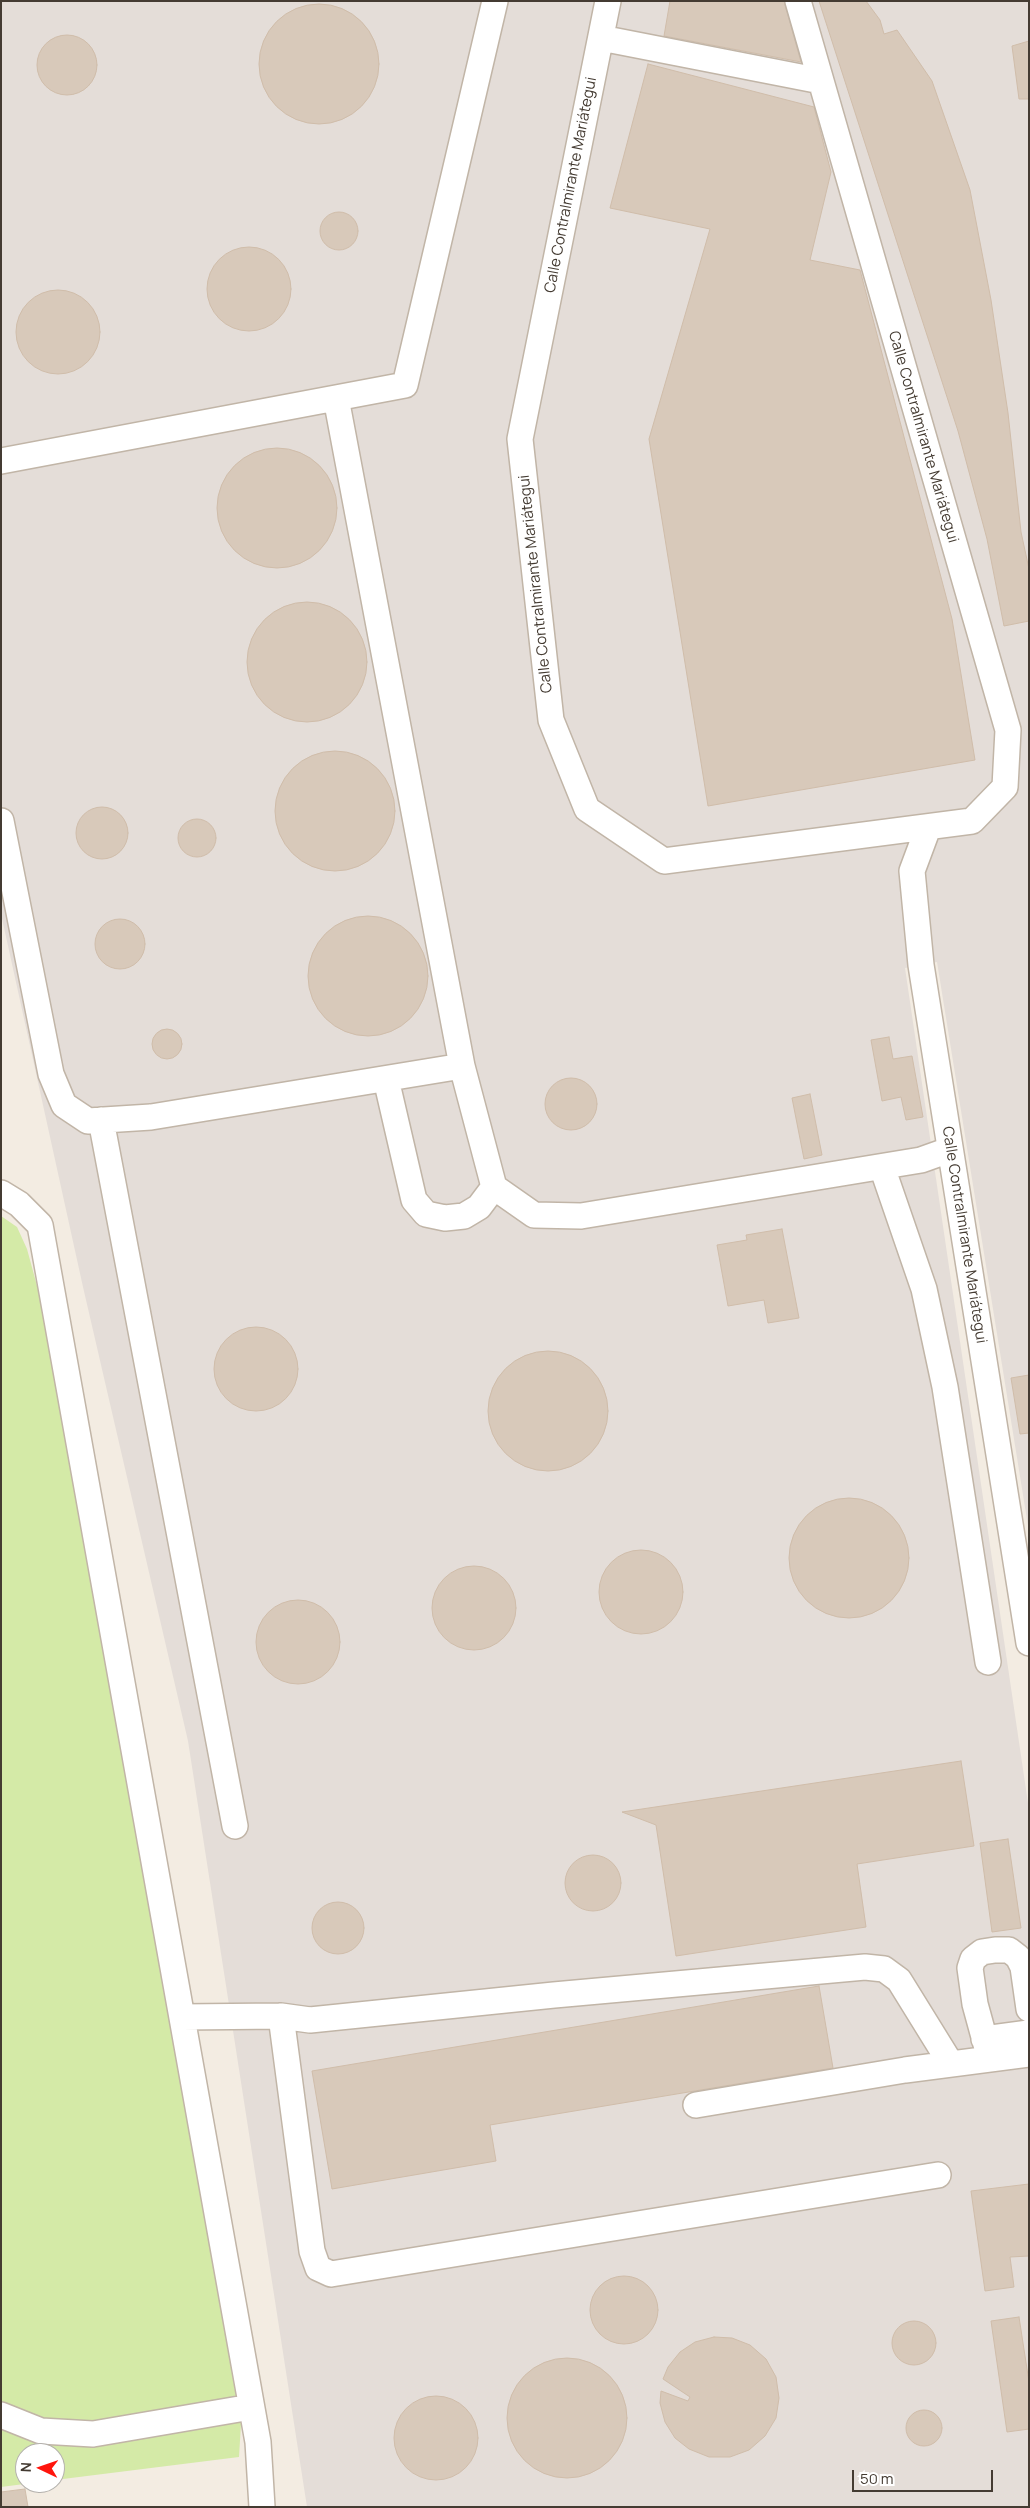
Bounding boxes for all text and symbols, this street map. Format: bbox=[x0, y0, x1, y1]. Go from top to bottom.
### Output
street label: Calle Contralmirante Mariátegui bbox=[541, 76, 601, 294]
street label: Calle Contralmirante Mariátegui bbox=[884, 329, 962, 545]
street label: Calle Contralmirante Mariátegui bbox=[516, 474, 556, 694]
street label: Calle Contralmirante Mariátegui bbox=[938, 1125, 990, 1345]
north arrow bbox=[15, 2443, 65, 2493]
scale bar bbox=[855, 2460, 996, 2492]
text: N bbox=[16, 2462, 35, 2473]
text: 50 m bbox=[860, 2468, 894, 2489]

